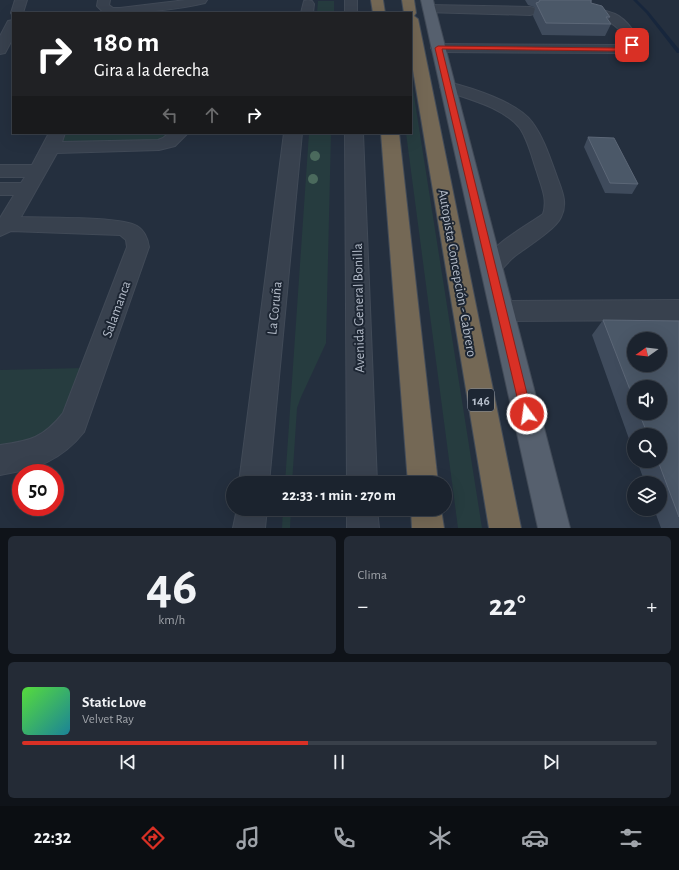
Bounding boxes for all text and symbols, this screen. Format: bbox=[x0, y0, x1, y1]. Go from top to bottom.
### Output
icon: right bbox=[28, 28, 80, 80]
pin bbox=[615, 28, 649, 62]
text: 180 m bbox=[94, 29, 159, 57]
icon: arrive bbox=[621, 34, 643, 56]
text: Gira a la derecha bbox=[94, 62, 209, 80]
icon: left bbox=[159, 104, 181, 126]
icon: ahead bbox=[201, 104, 223, 126]
icon: right bbox=[243, 104, 265, 126]
street label: Autopista Concepción - Cabrero bbox=[435, 188, 479, 358]
street label: Avenida General Bonilla bbox=[351, 243, 367, 373]
street label: Salamanca bbox=[100, 279, 134, 339]
street label: La Coruña bbox=[265, 280, 285, 335]
north arrow bbox=[627, 332, 667, 372]
map controls bbox=[627, 332, 667, 516]
button: sound bbox=[627, 380, 667, 420]
road number: 146 bbox=[468, 389, 494, 411]
position arrow bbox=[506, 393, 548, 435]
button: search bbox=[627, 428, 667, 468]
speed limit sign: 50 bbox=[12, 464, 64, 516]
button: layers bbox=[627, 476, 667, 516]
text: 22:33 · 1 min · 270 m bbox=[282, 488, 396, 503]
text: 46 bbox=[146, 561, 197, 613]
text: Clima bbox=[358, 569, 387, 582]
text: 22° bbox=[489, 591, 526, 621]
text: − bbox=[358, 595, 368, 617]
text: + bbox=[646, 595, 657, 617]
text: km/h bbox=[158, 614, 185, 627]
text: Static Love bbox=[82, 695, 146, 710]
text: Velvet Ray bbox=[82, 713, 134, 726]
icon: previous bbox=[117, 751, 139, 773]
icon: pause bbox=[328, 751, 350, 773]
icon: next bbox=[540, 751, 562, 773]
icon: directions bbox=[139, 824, 167, 852]
icon: music bbox=[234, 824, 262, 852]
icon: phone bbox=[330, 824, 358, 852]
icon: climate bbox=[426, 824, 454, 852]
icon: car bbox=[521, 824, 549, 852]
icon: filters bbox=[617, 824, 645, 852]
text: 22:32 bbox=[34, 829, 71, 847]

